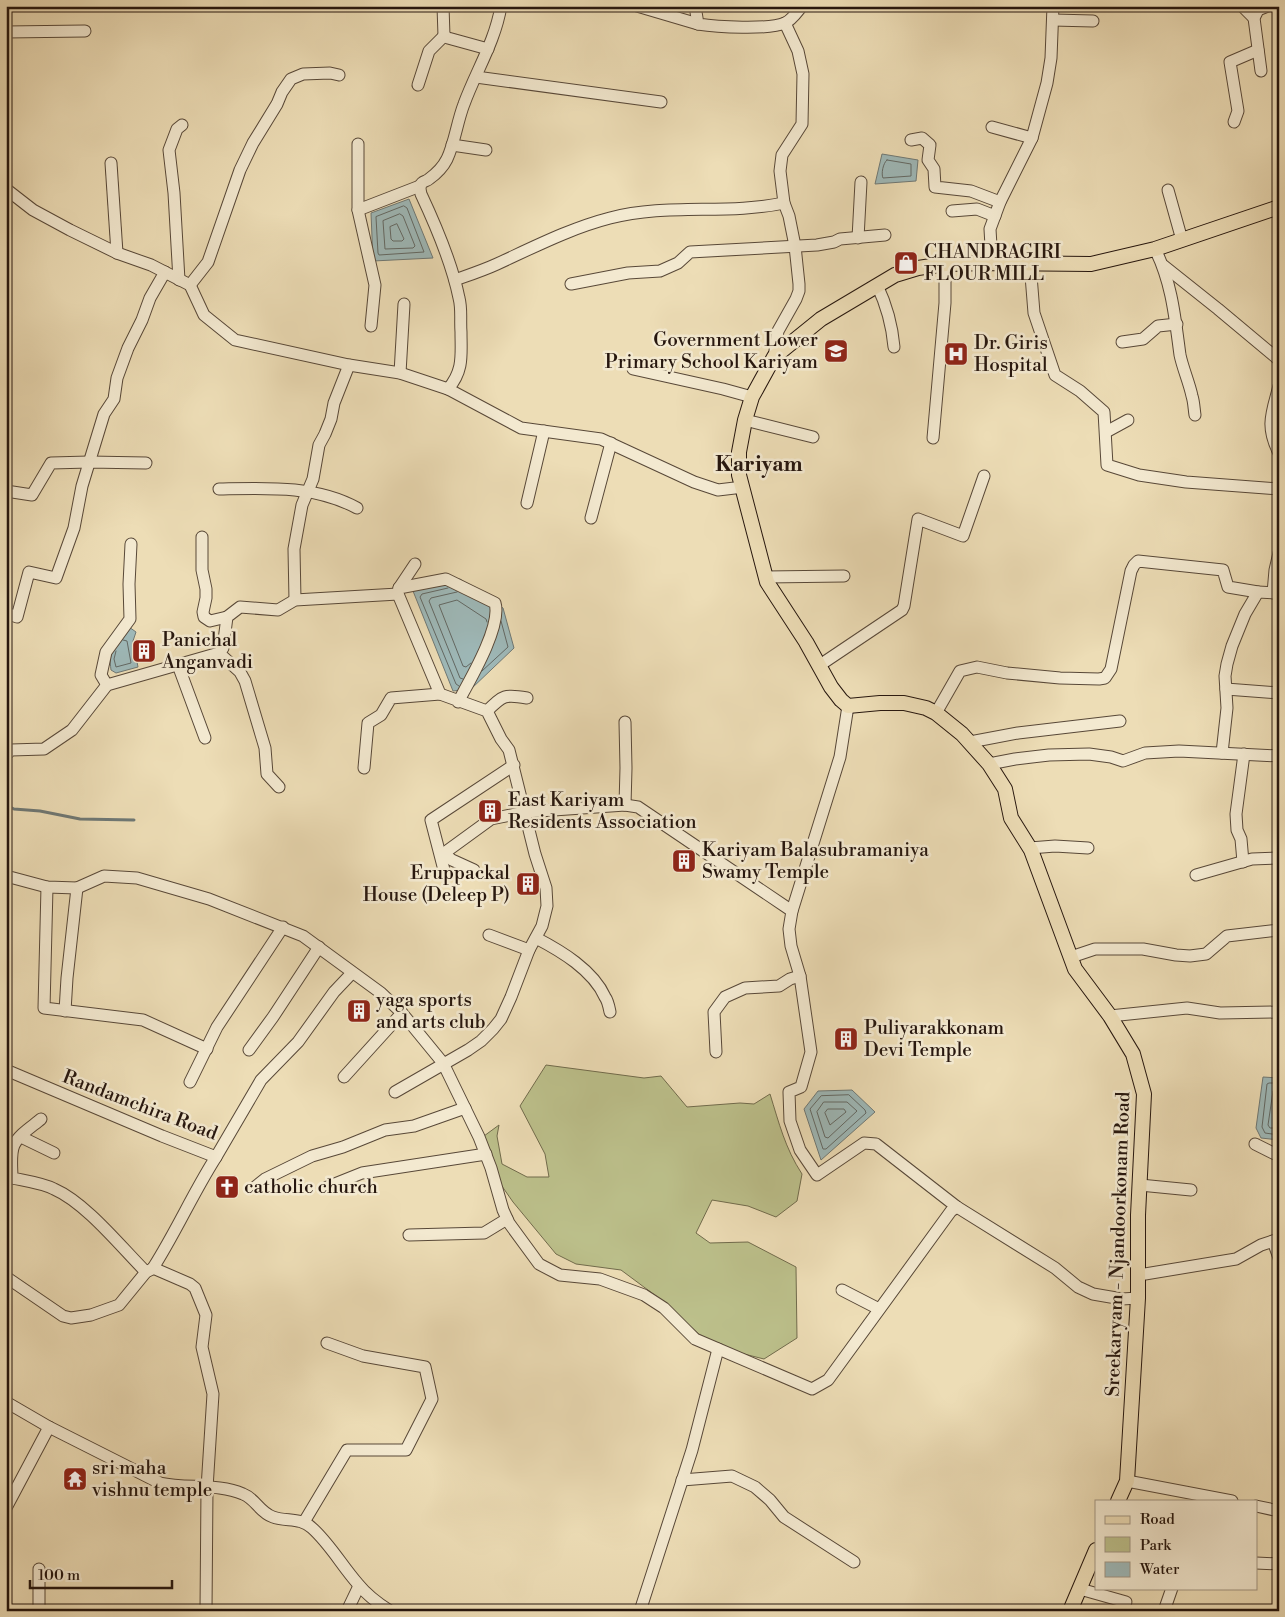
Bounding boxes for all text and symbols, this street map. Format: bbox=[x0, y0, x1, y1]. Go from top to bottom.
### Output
place label: CHANDRAGIRI FLOUR MILL bbox=[924, 240, 1061, 286]
shop icon: CHANDRAGIRI FLOUR MILL bbox=[893, 250, 919, 276]
place label: Government Lower Primary School Kariyam bbox=[605, 328, 818, 374]
place label: Dr. Giris Hospital bbox=[974, 331, 1048, 377]
school or university icon: Government Lower Primary School Kariyam bbox=[823, 338, 849, 364]
hospital icon: Dr. Giris Hospital bbox=[943, 341, 969, 367]
district label: Kariyam bbox=[715, 452, 803, 478]
place label: Panichal Anganvadi bbox=[161, 628, 253, 674]
building icon: Panichal Anganvadi bbox=[131, 638, 157, 664]
place label: East Kariyam Residents Association bbox=[508, 788, 697, 834]
building icon: East Kariyam Residents Association bbox=[477, 798, 503, 824]
place label: Kariyam Balasubramaniya Swamy Temple bbox=[702, 838, 929, 884]
building icon: Kariyam Balasubramaniya Swamy Temple bbox=[671, 848, 697, 874]
place label: Eruppackal House (Deleep P) bbox=[363, 861, 510, 907]
building icon: Eruppackal House (Deleep P) bbox=[515, 871, 541, 897]
place label: yaga sports and arts club bbox=[375, 988, 486, 1034]
building icon: yaga sports and arts club bbox=[346, 998, 372, 1024]
place label: Puliyarakkonam Devi Temple bbox=[864, 1016, 1005, 1062]
building icon: Puliyarakkonam Devi Temple bbox=[833, 1026, 859, 1052]
street label: Randamchira Road bbox=[59, 1064, 221, 1146]
street label: Sreekaryam - Njandoorkonam Road bbox=[1101, 1091, 1135, 1397]
church icon: catholic church bbox=[214, 1174, 240, 1200]
place label: catholic church bbox=[244, 1175, 378, 1199]
place label: sri maha vishnu temple bbox=[91, 1456, 212, 1502]
temple icon: sri maha vishnu temple bbox=[62, 1466, 88, 1492]
legend bbox=[1095, 1500, 1258, 1590]
text: Road bbox=[1140, 1510, 1175, 1529]
text: Park bbox=[1140, 1536, 1172, 1555]
scale bar bbox=[30, 1557, 172, 1589]
text: Water bbox=[1139, 1560, 1180, 1579]
text: 100 m bbox=[38, 1566, 80, 1585]

